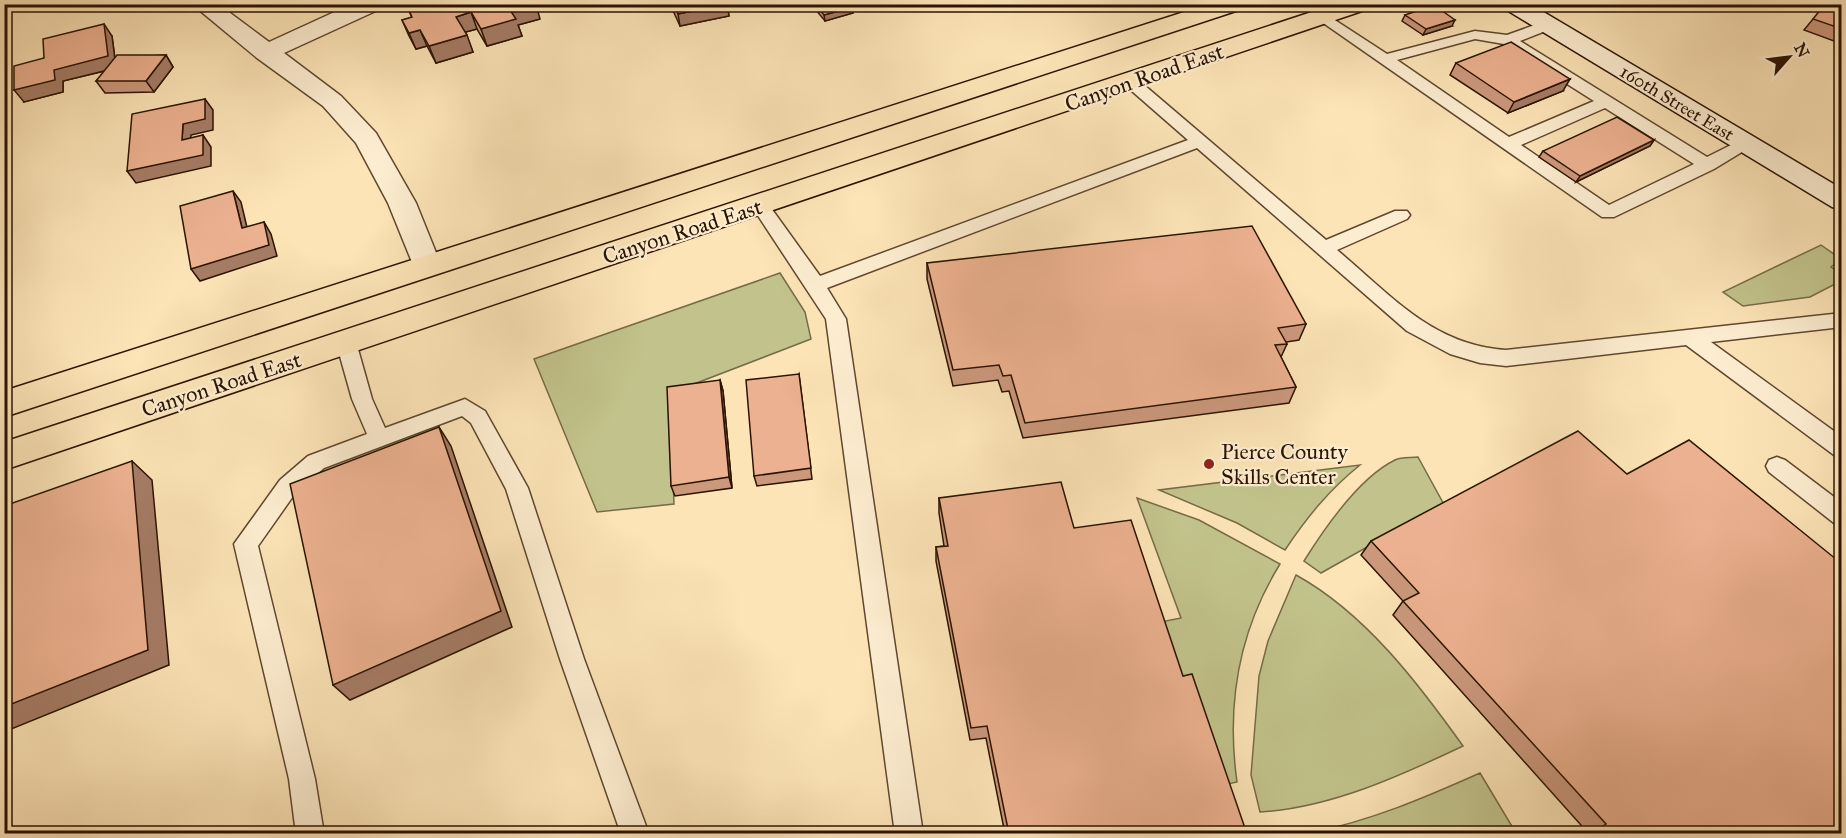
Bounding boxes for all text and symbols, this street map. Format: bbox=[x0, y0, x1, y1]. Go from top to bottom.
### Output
north arrow bbox=[1759, 27, 1819, 87]
street label: Canyon Road East bbox=[1061, 38, 1227, 117]
text: N bbox=[1790, 40, 1814, 61]
street label: 160th Street East bbox=[1616, 60, 1739, 146]
street label: Canyon Road East bbox=[599, 193, 766, 270]
street label: Canyon Road East bbox=[138, 346, 305, 423]
place label: Pierce County Skills Center bbox=[1221, 438, 1349, 490]
marker: Pierce County Skills Center bbox=[1202, 457, 1216, 471]

